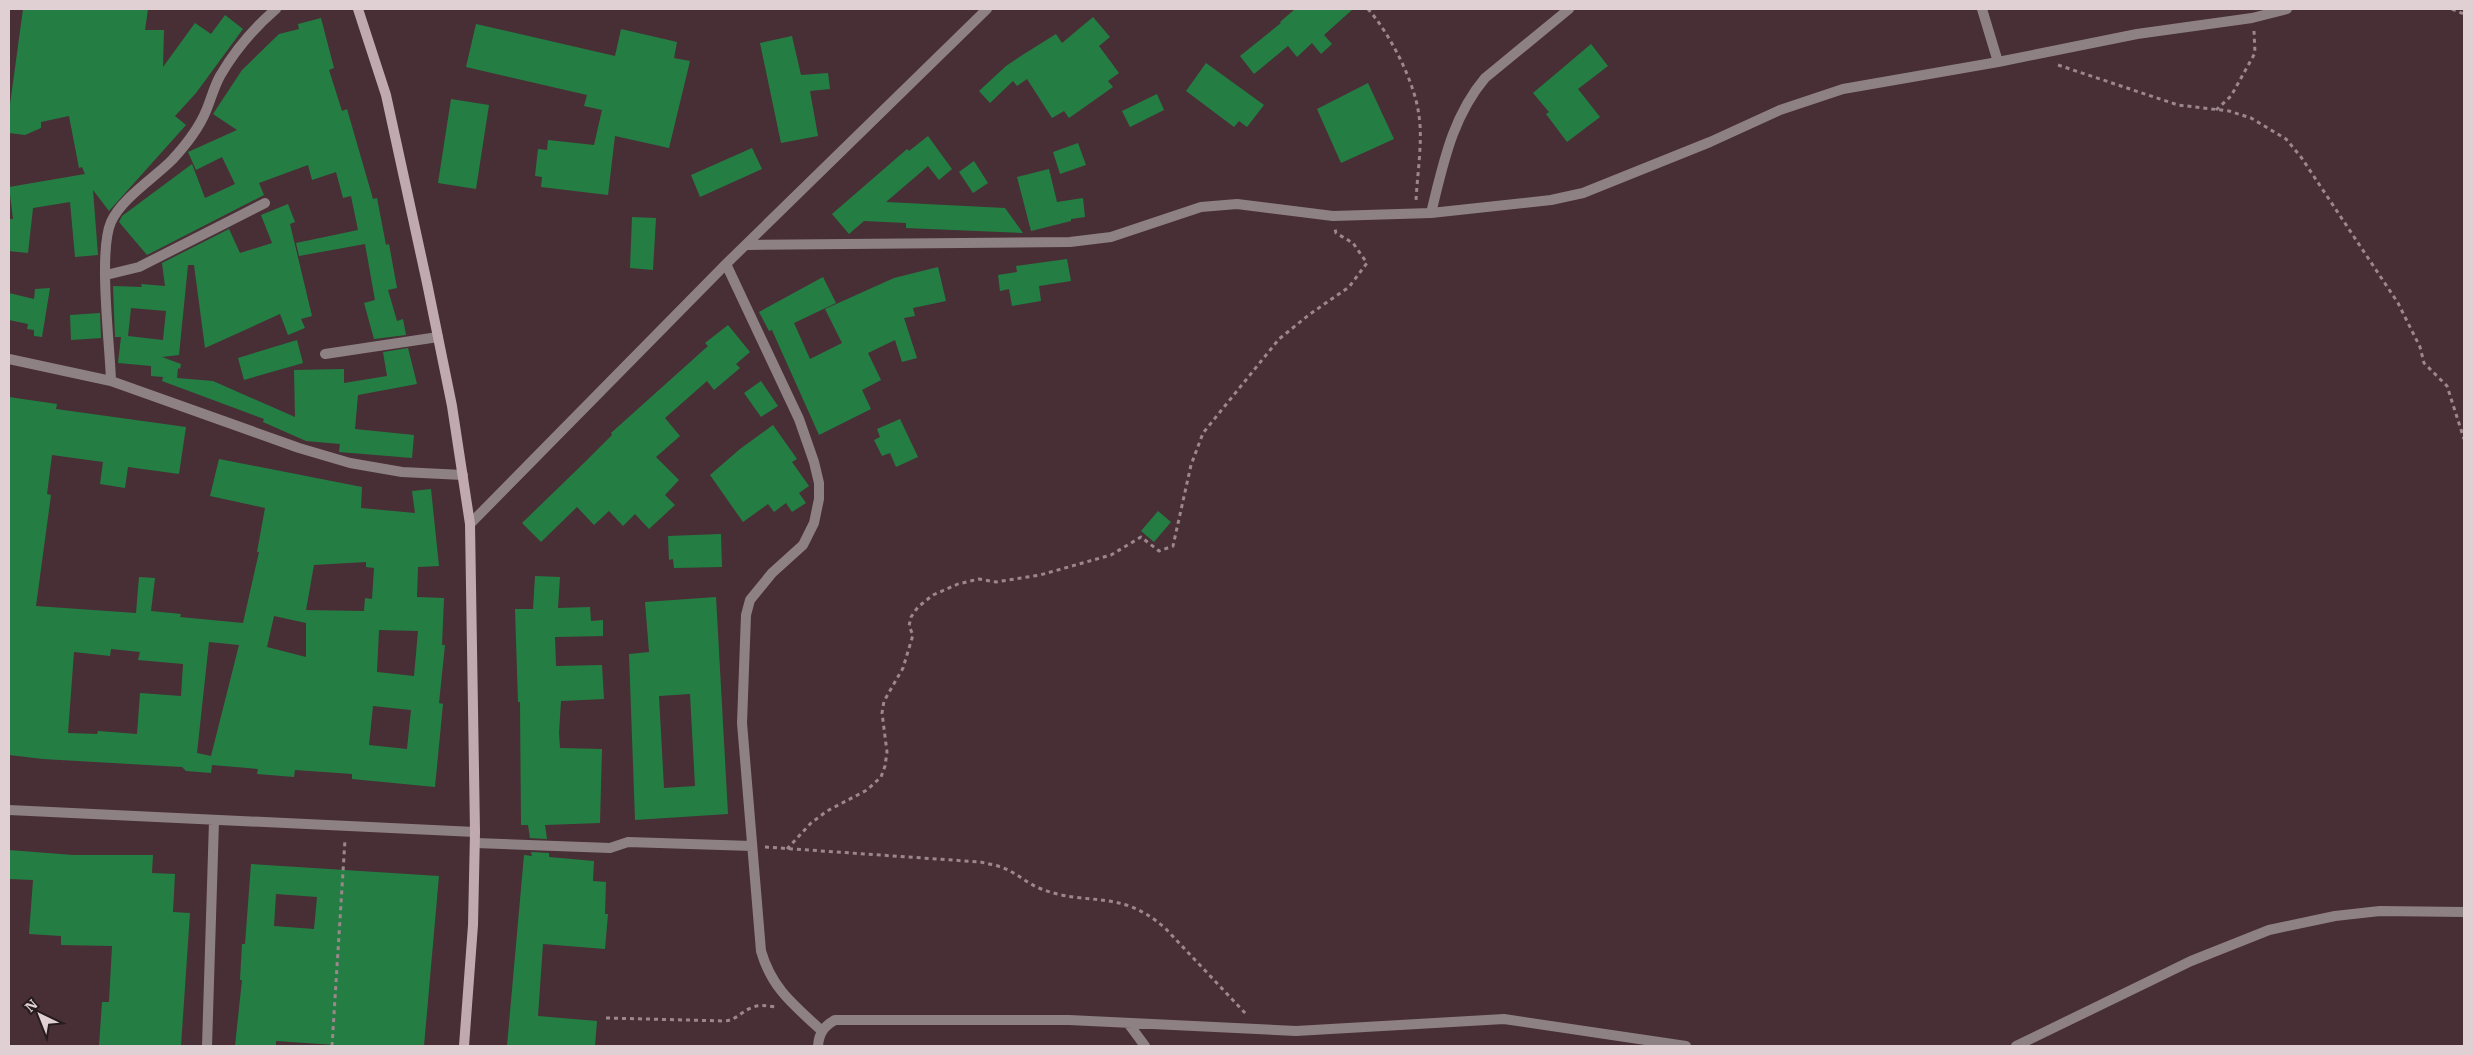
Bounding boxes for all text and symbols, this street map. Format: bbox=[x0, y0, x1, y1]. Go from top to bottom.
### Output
north arrow bbox=[15, 990, 65, 1040]
text: N bbox=[21, 995, 41, 1016]

